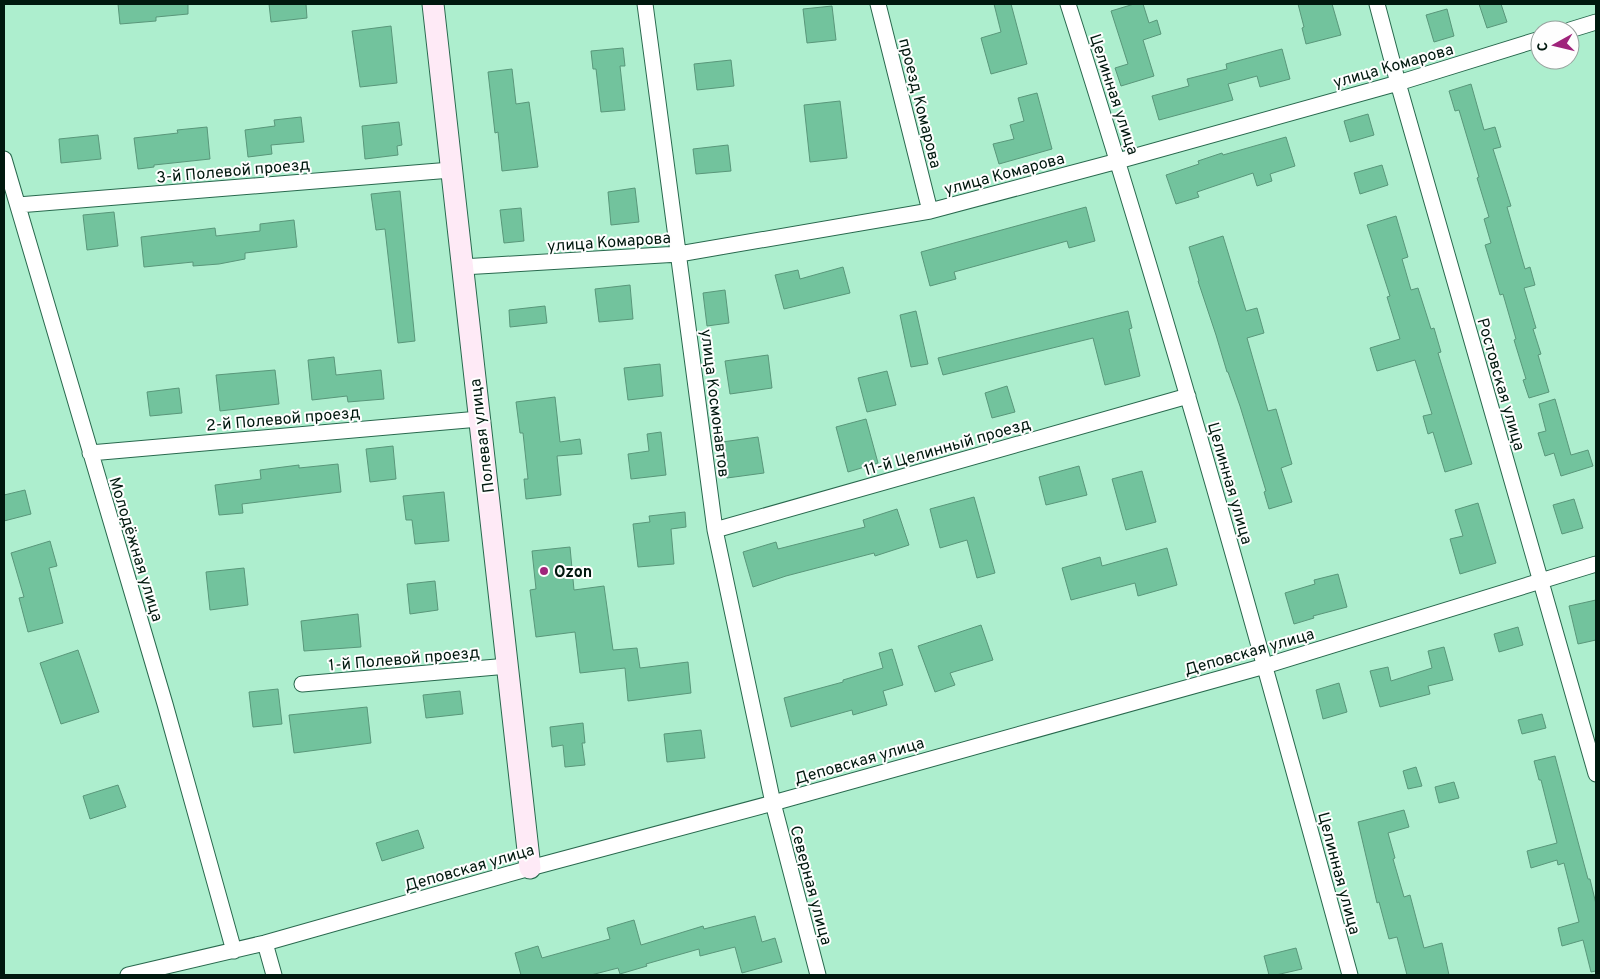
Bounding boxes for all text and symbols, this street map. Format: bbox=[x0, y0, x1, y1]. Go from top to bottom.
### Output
north arrow bbox=[1530, 20, 1580, 70]
street label: Целинная улица bbox=[1084, 32, 1142, 158]
street label: проезд Комарова bbox=[893, 36, 945, 171]
street label: улица Комарова bbox=[1331, 40, 1456, 94]
text: С bbox=[1535, 41, 1553, 52]
street label: улица Комарова bbox=[942, 149, 1067, 201]
street label: 3-й Полевой проезд bbox=[155, 155, 311, 189]
street label: улица Комарова bbox=[547, 229, 672, 257]
street label: Ростовская улица bbox=[1472, 316, 1529, 453]
street label: улица Космонавтов bbox=[695, 328, 733, 479]
street label: Полевая улица bbox=[466, 378, 500, 494]
street label: 2-й Полевой проезд bbox=[205, 403, 361, 437]
street label: 11-й Целинный проезд bbox=[862, 415, 1033, 481]
street label: Целинная улица bbox=[1202, 420, 1256, 547]
street label: Молодёжная улица bbox=[104, 475, 167, 624]
place label: Ozon bbox=[554, 563, 592, 583]
marker: Ozon bbox=[538, 565, 550, 577]
street label: Деповская улица bbox=[1182, 625, 1317, 681]
street label: 1-й Полевой проезд bbox=[328, 643, 481, 677]
street label: Деповская улица bbox=[792, 734, 927, 790]
street label: Целинная улица bbox=[1312, 810, 1364, 937]
street label: Северная улица bbox=[785, 824, 836, 947]
street label: Деповская улица bbox=[402, 841, 537, 897]

